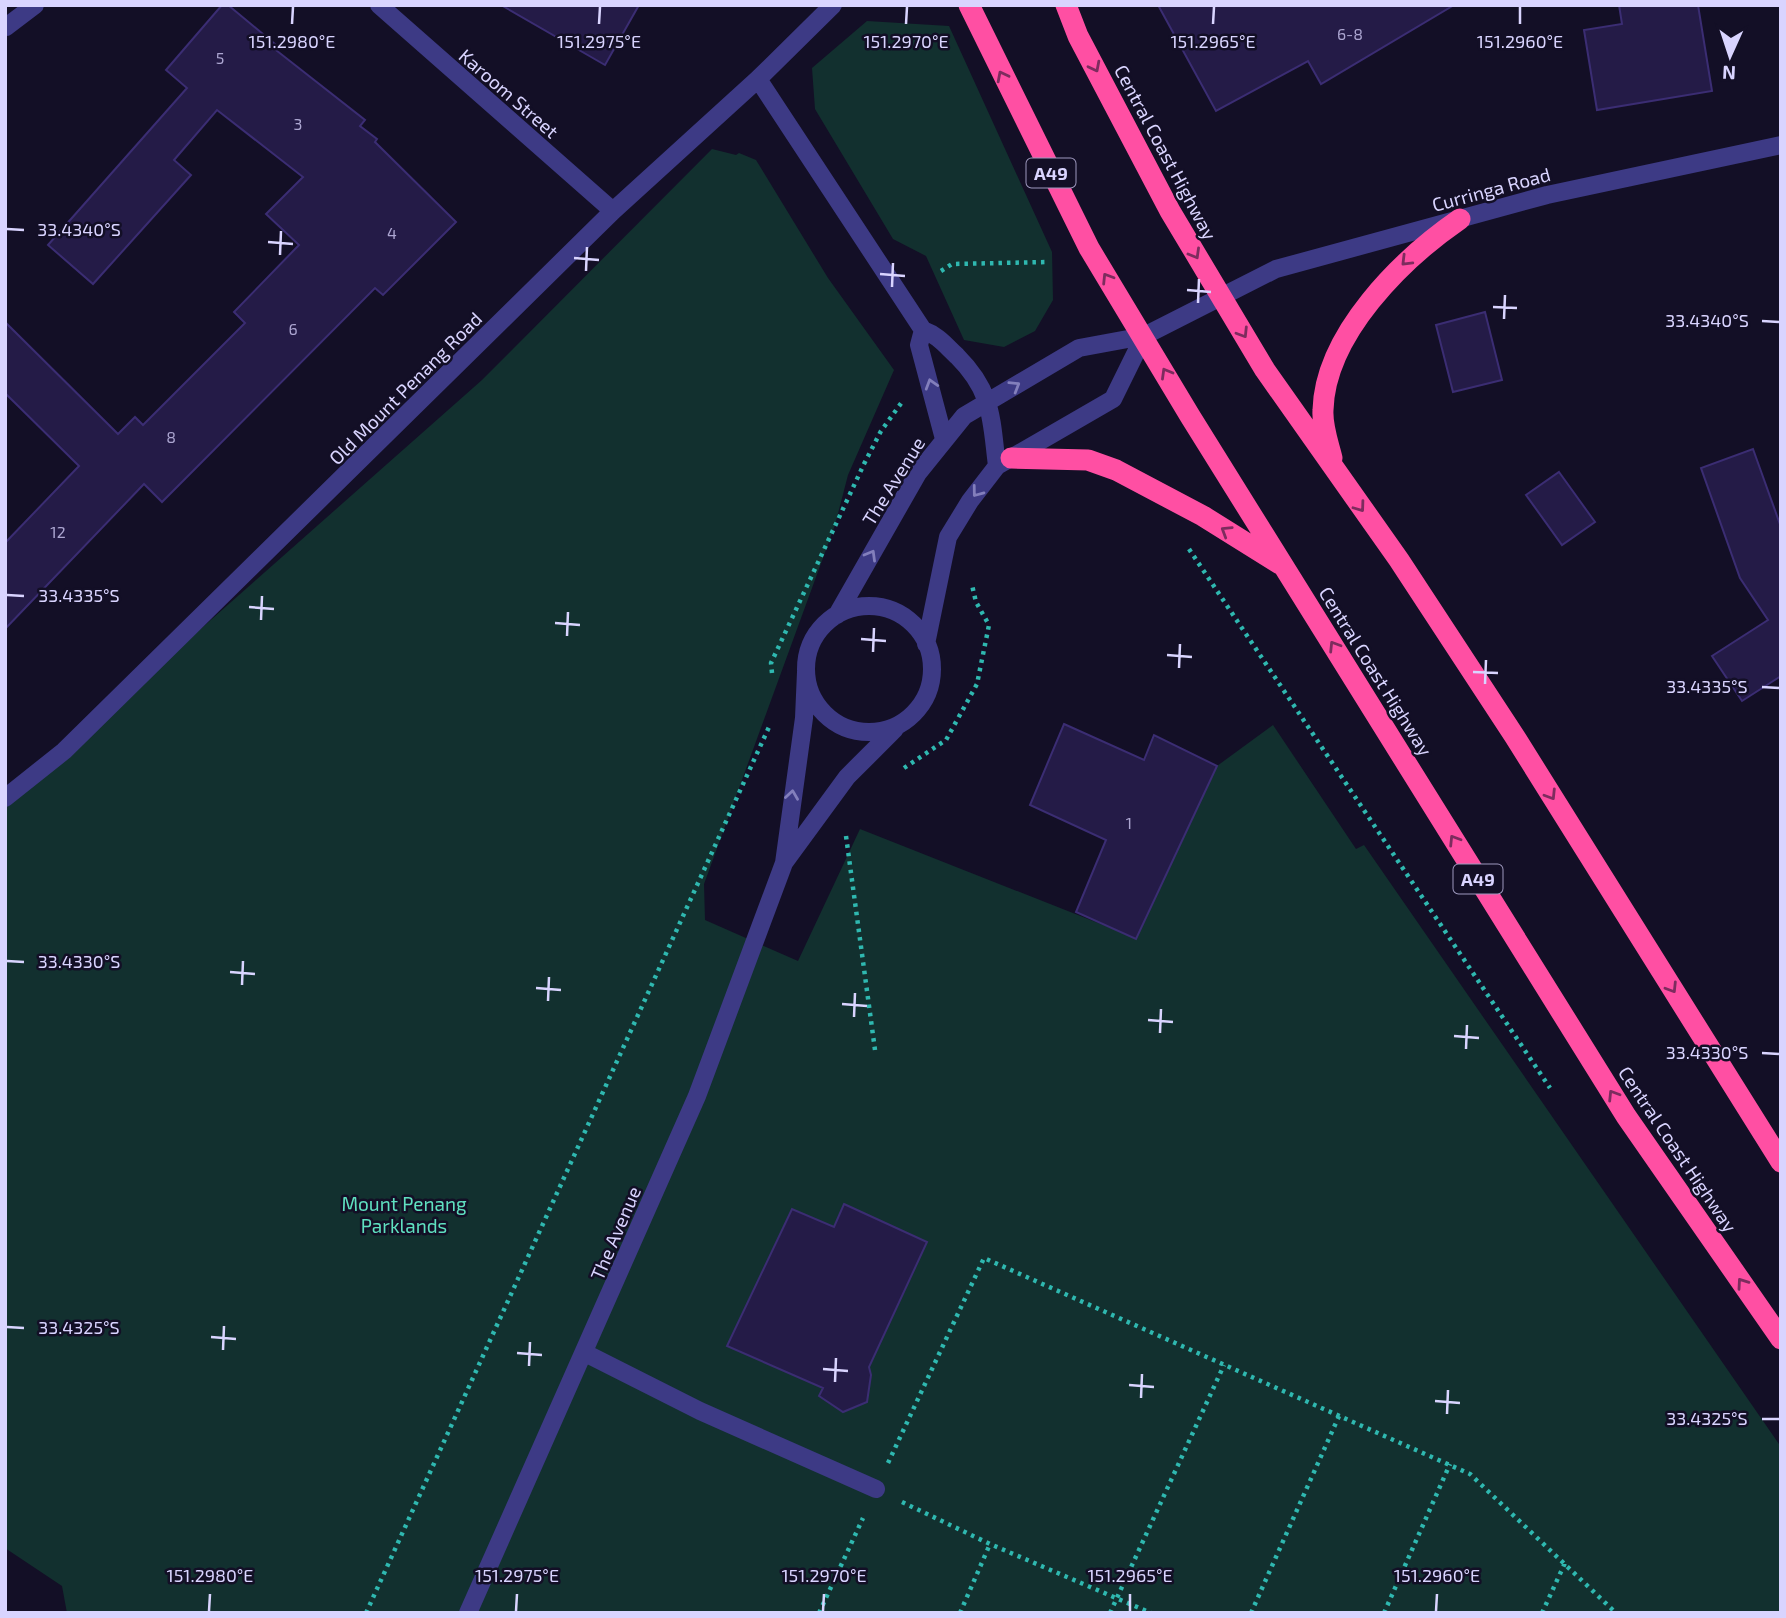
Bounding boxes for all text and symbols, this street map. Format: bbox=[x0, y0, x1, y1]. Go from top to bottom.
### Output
north arrow bbox=[1695, 21, 1765, 91]
house number: 6-8 bbox=[1337, 24, 1363, 43]
text: 151.2980°E bbox=[249, 30, 335, 52]
text: 151.2975°E bbox=[557, 30, 641, 52]
text: 151.2970°E bbox=[863, 30, 949, 52]
text: 151.2965°E bbox=[1170, 30, 1256, 52]
text: 151.2960°E bbox=[1477, 30, 1563, 52]
street label: Karoom Street bbox=[455, 44, 563, 142]
house number: 5 bbox=[216, 48, 224, 67]
one-way arrow bbox=[1086, 60, 1100, 72]
street label: Central Coast Highway bbox=[1110, 60, 1222, 244]
text: N bbox=[1722, 62, 1737, 85]
one-way arrow bbox=[997, 71, 1011, 83]
house number: 3 bbox=[294, 114, 302, 133]
road number: A49 bbox=[1026, 158, 1076, 188]
street label: Curringa Road bbox=[1429, 162, 1553, 216]
text: 33.4340°S bbox=[37, 218, 121, 240]
house number: 4 bbox=[387, 223, 397, 242]
one-way arrow bbox=[1187, 247, 1200, 259]
one-way arrow bbox=[1402, 252, 1415, 265]
one-way arrow bbox=[1103, 273, 1116, 286]
street label: Old Mount Penang Road bbox=[324, 307, 486, 469]
text: 33.4340°S bbox=[1665, 309, 1749, 331]
house number: 6 bbox=[288, 319, 298, 338]
one-way arrow bbox=[1234, 326, 1247, 339]
one-way arrow bbox=[1161, 368, 1174, 381]
one-way arrow bbox=[925, 378, 940, 390]
one-way arrow bbox=[1008, 382, 1021, 395]
house number: 8 bbox=[166, 427, 176, 446]
street label: The Avenue bbox=[857, 433, 929, 529]
one-way arrow bbox=[973, 484, 986, 497]
one-way arrow bbox=[1352, 499, 1364, 511]
house number: 12 bbox=[50, 522, 66, 541]
one-way arrow bbox=[1221, 526, 1234, 539]
one-way arrow bbox=[863, 550, 876, 563]
street label: Central Coast Highway bbox=[1315, 582, 1437, 760]
text: 33.4335°S bbox=[38, 584, 120, 606]
one-way arrow bbox=[1329, 641, 1342, 654]
text: 33.4335°S bbox=[1666, 675, 1748, 697]
one-way arrow bbox=[1543, 787, 1556, 800]
one-way arrow bbox=[785, 789, 800, 801]
house number: 1 bbox=[1126, 813, 1132, 832]
one-way arrow bbox=[1449, 834, 1462, 847]
road number: A49 bbox=[1454, 864, 1502, 894]
text: 33.4330°S bbox=[38, 950, 120, 972]
one-way arrow bbox=[1663, 980, 1676, 993]
text: 33.4330°S bbox=[1666, 1041, 1748, 1063]
street label: Central Coast Highway bbox=[1614, 1062, 1742, 1236]
one-way arrow bbox=[1608, 1090, 1621, 1103]
street label: The Avenue bbox=[585, 1183, 645, 1283]
park label: Mount Penang Parklands bbox=[341, 1192, 467, 1237]
one-way arrow bbox=[1738, 1278, 1750, 1291]
text: 33.4325°S bbox=[38, 1316, 120, 1338]
text: 33.4325°S bbox=[1666, 1407, 1748, 1429]
text: 151.2980°E bbox=[167, 1564, 253, 1586]
text: 151.2975°E bbox=[475, 1564, 559, 1586]
text: 151.2970°E bbox=[781, 1564, 867, 1586]
text: 151.2965°E bbox=[1087, 1564, 1173, 1586]
text: 151.2960°E bbox=[1394, 1564, 1480, 1586]

